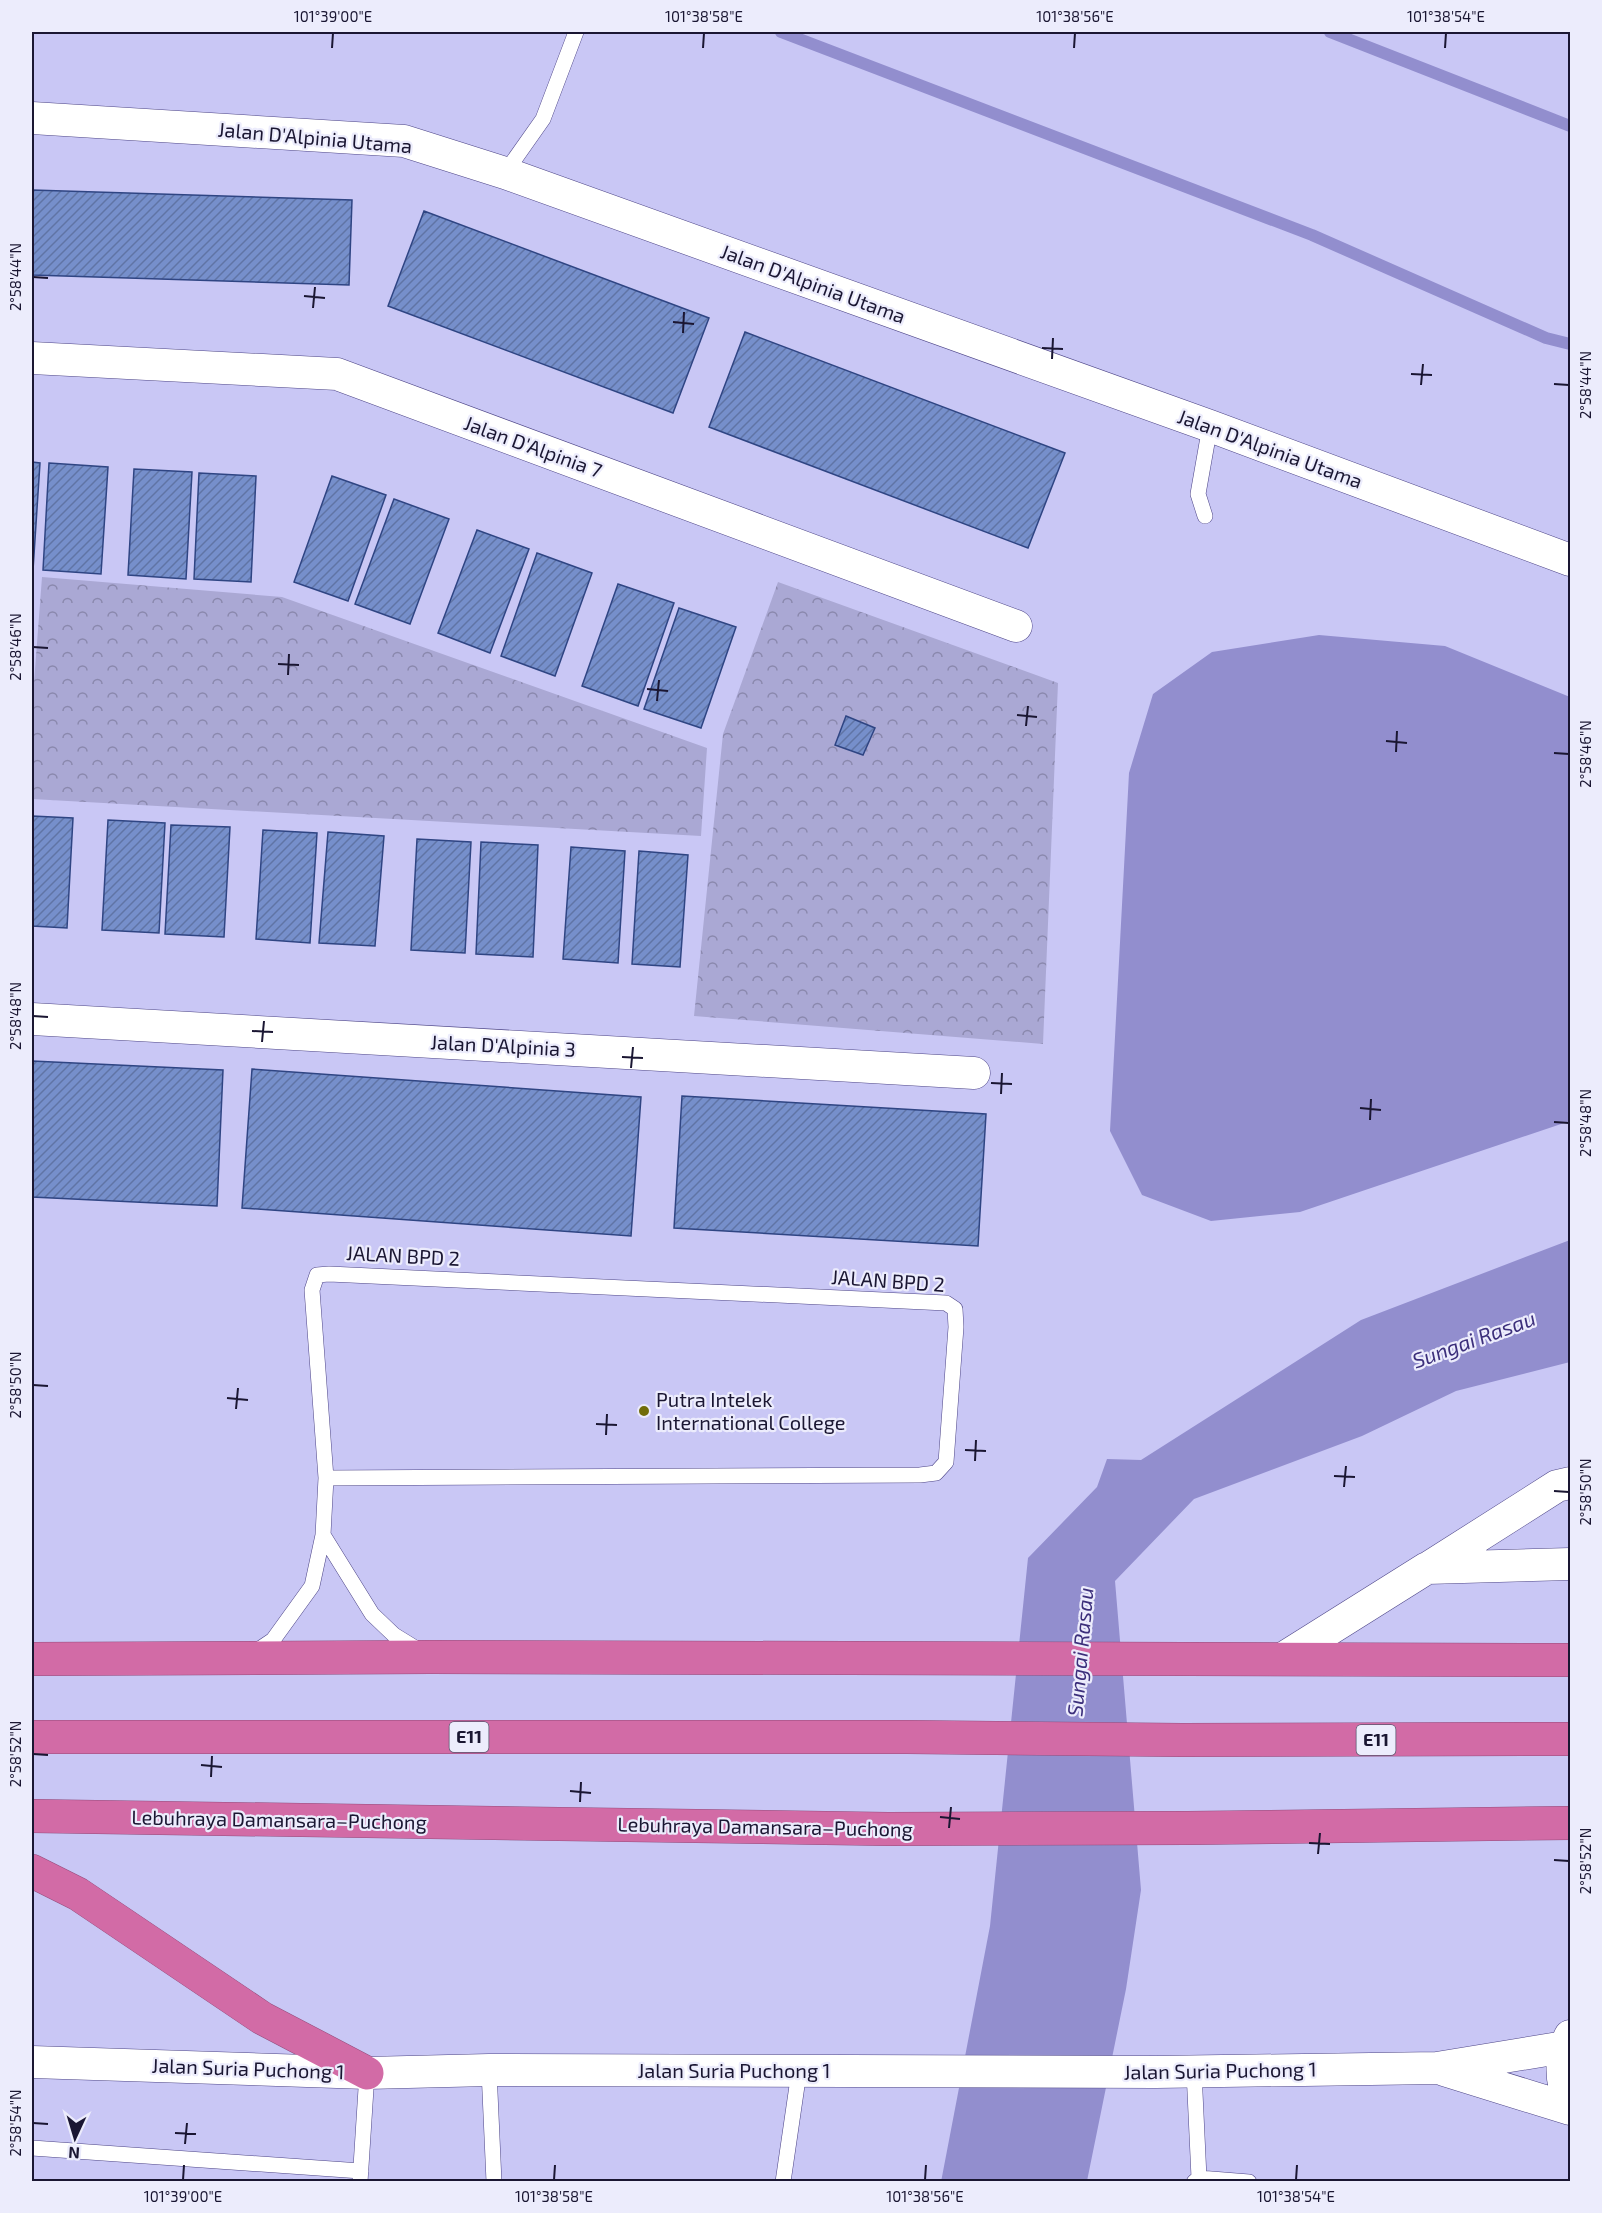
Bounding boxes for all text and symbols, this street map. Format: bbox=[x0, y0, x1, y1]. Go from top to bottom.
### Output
text: 101°39'00"E bbox=[294, 7, 372, 25]
text: 101°38'58"E bbox=[665, 7, 743, 25]
text: 101°38'56"E bbox=[1036, 7, 1114, 25]
text: 101°38'54"E bbox=[1407, 7, 1485, 25]
street label: Jalan D'Alpinia Utama bbox=[217, 117, 413, 157]
street label: Jalan D'Alpinia Utama bbox=[718, 238, 909, 328]
text: 2°58'44"N bbox=[6, 243, 24, 311]
text: 2°58'44"N bbox=[1576, 351, 1594, 419]
street label: Jalan D'Alpinia Utama bbox=[1175, 403, 1366, 493]
street label: Jalan D'Alpinia 7 bbox=[461, 410, 605, 482]
text: 2°58'46"N bbox=[6, 613, 24, 681]
text: 2°58'46"N bbox=[1576, 720, 1594, 788]
text: 2°58'48"N bbox=[6, 982, 24, 1050]
street label: Jalan D'Alpinia 3 bbox=[430, 1029, 576, 1061]
text: 2°58'48"N bbox=[1576, 1089, 1594, 1157]
street label: JALAN BPD 2 bbox=[346, 1240, 460, 1270]
street label: JALAN BPD 2 bbox=[831, 1264, 946, 1296]
water label: Sungai Rasau bbox=[1408, 1305, 1538, 1372]
text: 2°58'50"N bbox=[6, 1351, 24, 1419]
place label: Putra Intelek International College bbox=[656, 1387, 845, 1434]
marker: Putra Intelek International College bbox=[637, 1404, 651, 1418]
text: 2°58'50"N bbox=[1576, 1458, 1594, 1526]
water label: Sungai Rasau bbox=[1061, 1586, 1098, 1717]
text: 2°58'52"N bbox=[6, 1721, 24, 1787]
road number: E11 bbox=[450, 1722, 488, 1752]
road number: E11 bbox=[1356, 1725, 1396, 1755]
street label: Lebuhraya Damansara–Puchong bbox=[131, 1804, 427, 1834]
street label: Lebuhraya Damansara–Puchong bbox=[617, 1811, 913, 1841]
text: 2°58'52"N bbox=[1576, 1828, 1594, 1894]
street label: Jalan Suria Puchong 1 bbox=[151, 2053, 345, 2083]
street label: Jalan Suria Puchong 1 bbox=[1123, 2056, 1317, 2084]
street label: Jalan Suria Puchong 1 bbox=[638, 2058, 830, 2082]
text: 2°58'54"N bbox=[6, 2089, 24, 2157]
north arrow bbox=[45, 2108, 105, 2168]
text: N bbox=[67, 2144, 80, 2163]
text: 101°39'00"E bbox=[144, 2187, 222, 2205]
text: 101°38'58"E bbox=[515, 2187, 593, 2205]
text: 101°38'56"E bbox=[886, 2187, 964, 2205]
text: 101°38'54"E bbox=[1257, 2187, 1335, 2205]

